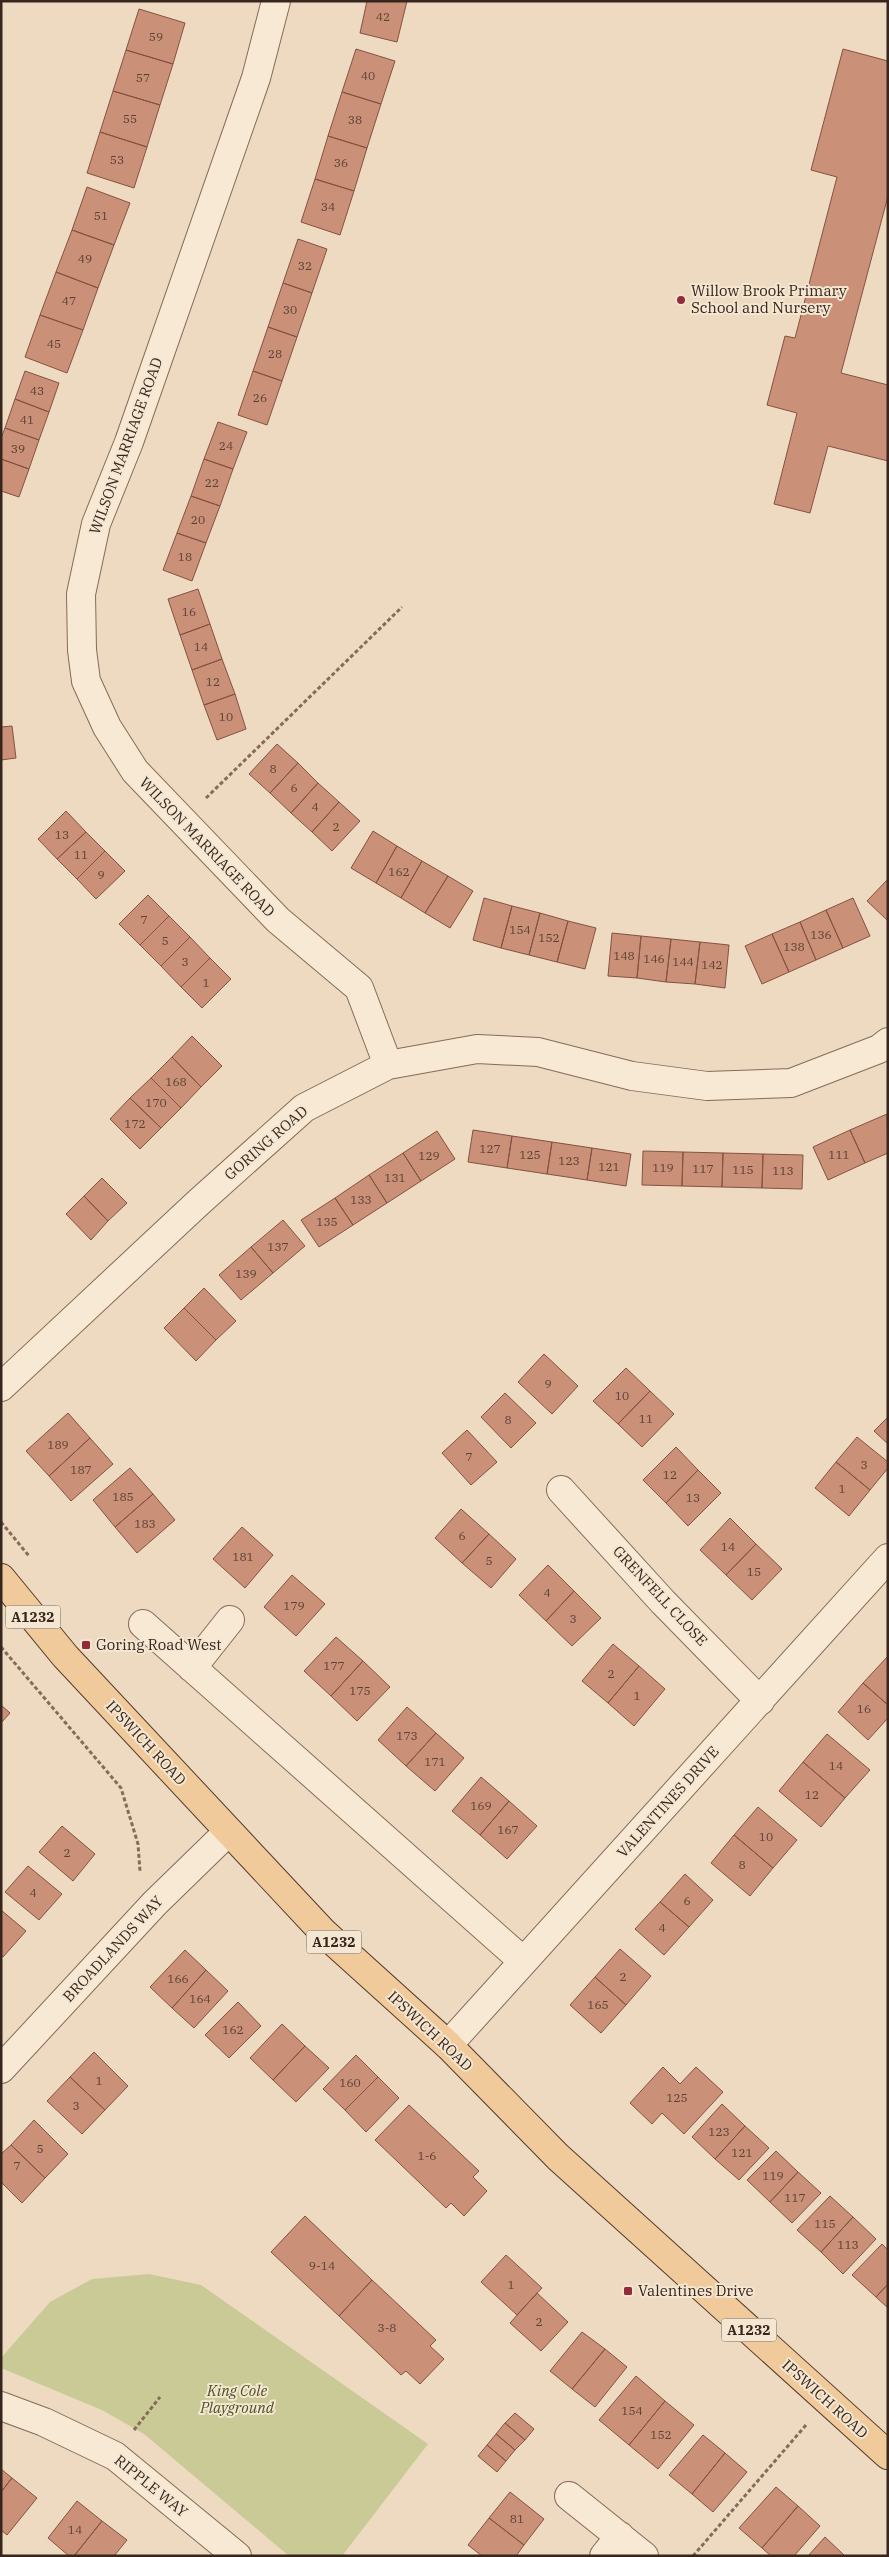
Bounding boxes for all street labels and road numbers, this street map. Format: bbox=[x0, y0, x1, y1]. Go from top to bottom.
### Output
street label: WILSON MARRIAGE ROAD bbox=[85, 355, 166, 537]
street label: WILSON MARRIAGE ROAD bbox=[136, 773, 279, 921]
street label: GORING ROAD bbox=[220, 1101, 311, 1184]
street label: GRENFELL CLOSE bbox=[609, 1542, 712, 1650]
road number: A1232 bbox=[5, 1605, 60, 1628]
street label: IPSWICH ROAD bbox=[102, 1696, 191, 1789]
street label: VALENTINES DRIVE bbox=[612, 1742, 723, 1861]
street label: BROADLANDS WAY bbox=[59, 1891, 167, 2006]
road number: A1232 bbox=[306, 1930, 362, 1954]
street label: IPSWICH ROAD bbox=[384, 1986, 477, 2075]
road number: A1232 bbox=[722, 2318, 776, 2342]
street label: IPSWICH ROAD bbox=[778, 2355, 872, 2442]
street label: RIPPLE WAY bbox=[111, 2450, 192, 2521]

